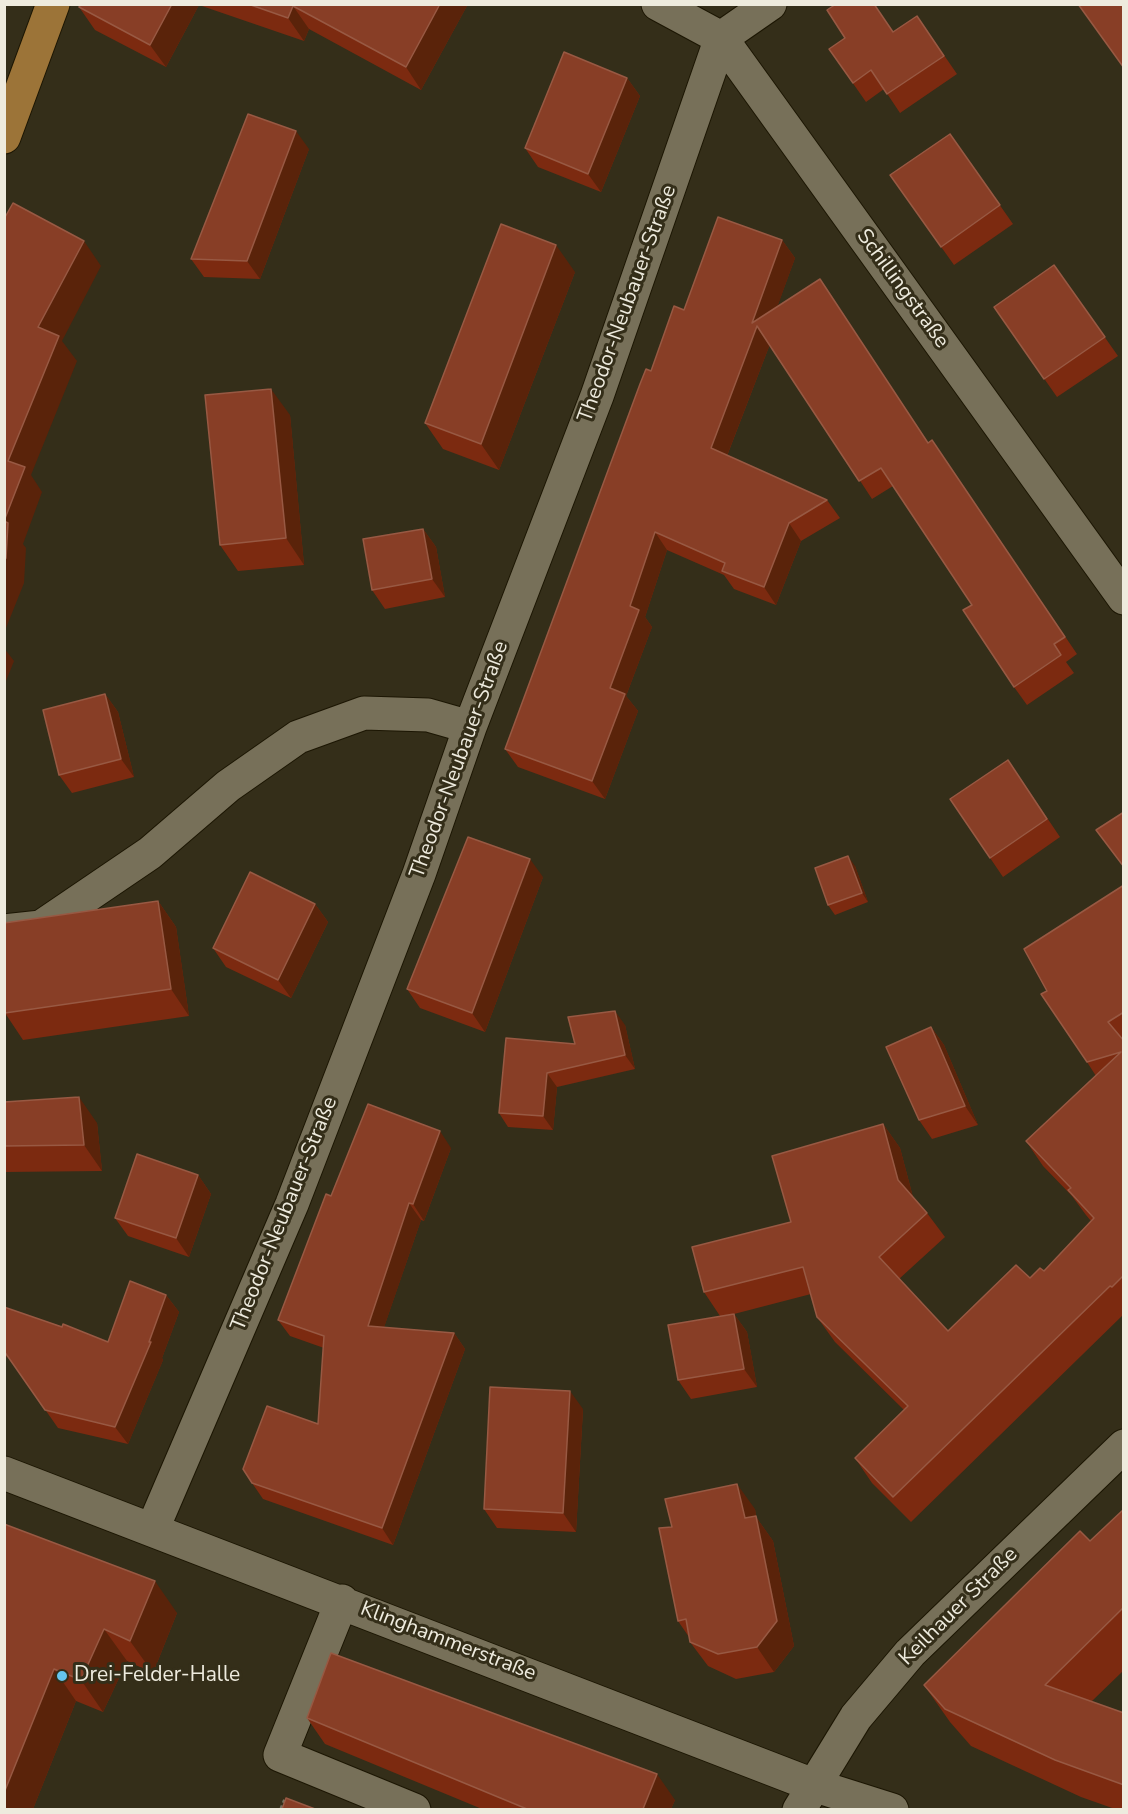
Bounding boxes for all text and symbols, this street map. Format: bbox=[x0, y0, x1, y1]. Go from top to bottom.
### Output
street label: Theodor-Neubauer-Straße bbox=[573, 182, 683, 426]
street label: Schillingstraße bbox=[850, 225, 954, 353]
street label: Theodor-Neubauer-Straße bbox=[405, 638, 515, 882]
street label: Theodor-Neubauer-Straße bbox=[226, 1093, 344, 1335]
street label: Keilhauer Straße bbox=[895, 1543, 1023, 1671]
street label: Klinghammerstraße bbox=[357, 1597, 539, 1687]
place label: Drei-Felder-Halle bbox=[74, 1663, 240, 1689]
marker: Drei-Felder-Halle bbox=[55, 1669, 69, 1683]

